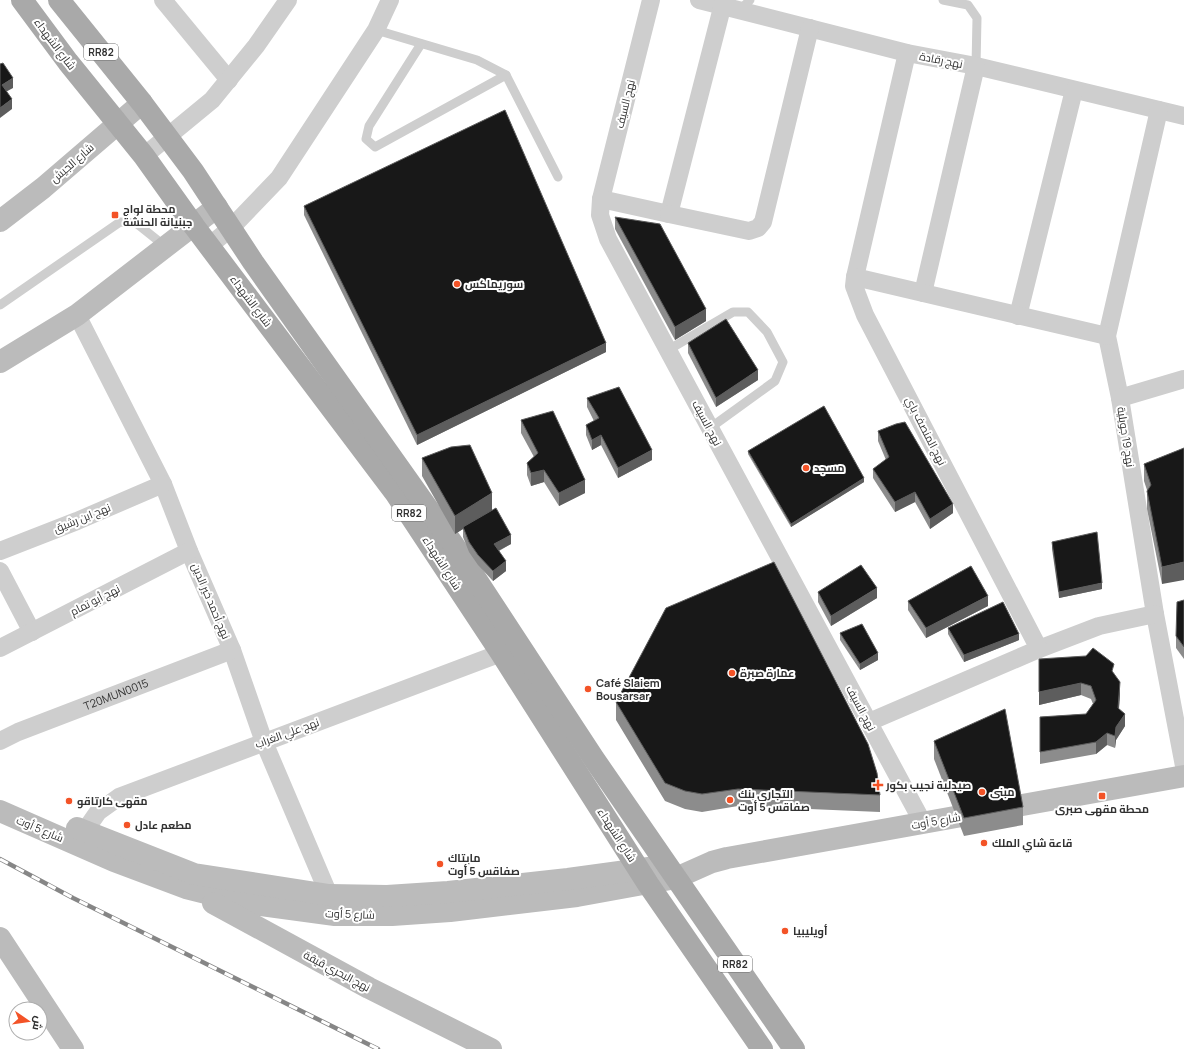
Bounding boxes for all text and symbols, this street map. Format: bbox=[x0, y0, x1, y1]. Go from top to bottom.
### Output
street label: شارع الشهداء bbox=[30, 15, 80, 73]
road number: RR82 bbox=[84, 44, 118, 60]
street label: نهج رقادة bbox=[918, 48, 964, 72]
street label: نهج السيف bbox=[611, 78, 639, 130]
street label: شارع الجيش bbox=[47, 140, 97, 186]
place label: محطة لواج جبنيانة الحنشة bbox=[123, 201, 192, 229]
marker: محطة لواج جبنيانة الحنشة bbox=[110, 210, 120, 220]
street label: شارع الشهداء bbox=[226, 272, 276, 330]
place label: سوريماكس bbox=[465, 276, 523, 292]
marker: سوريماكس bbox=[452, 279, 462, 289]
street label: نهج المنصف باي bbox=[901, 394, 950, 469]
street label: نهج السيف bbox=[688, 397, 726, 449]
street label: نهج 19 جويلية bbox=[1113, 406, 1139, 468]
place label: مسجد bbox=[814, 460, 845, 475]
marker: مسجد bbox=[801, 463, 811, 473]
street label: نهج ابن رشيق bbox=[51, 499, 113, 537]
road number: RR82 bbox=[392, 505, 426, 521]
street label: شارع الشهداء bbox=[419, 533, 465, 593]
street label: نهج أحمد خير الدين bbox=[188, 560, 234, 642]
street label: نهج أبو تمام bbox=[67, 581, 123, 619]
place label: عمارة صبرة bbox=[740, 665, 794, 680]
marker: عمارة صبرة bbox=[727, 668, 737, 678]
street label: T20MUN0015 bbox=[81, 675, 150, 713]
place label: Café Slaiem Bousarsar bbox=[596, 675, 660, 703]
street label: نهج السيف bbox=[842, 682, 880, 734]
marker: Café Slaiem Bousarsar bbox=[583, 684, 593, 694]
street label: نهج علي الغراب bbox=[253, 714, 322, 753]
place label: صيدلية نجيب بكور bbox=[885, 777, 971, 793]
marker: صيدلية نجيب بكور bbox=[873, 780, 883, 790]
place label: مبنى bbox=[990, 784, 1014, 799]
place label: التجاري بنك صفاقس 5 أوت bbox=[738, 786, 810, 815]
marker: مبنى bbox=[977, 787, 987, 797]
marker: محطة مقهى صبرى bbox=[1097, 791, 1107, 801]
place label: مقهى كارتاقو bbox=[77, 793, 148, 809]
marker: التجاري بنك صفاقس 5 أوت bbox=[725, 795, 735, 805]
marker: مقهى كارتاقو bbox=[64, 796, 74, 806]
place label: محطة مقهى صبرى bbox=[1055, 801, 1149, 817]
street label: شارع الشهداء bbox=[594, 805, 640, 865]
street label: شارع 5 أوت bbox=[910, 809, 962, 833]
street label: شارع 5 أوت bbox=[14, 812, 66, 846]
place label: مطعم عادل bbox=[135, 817, 192, 833]
marker: مطعم عادل bbox=[122, 820, 132, 830]
place label: قاعة شاي الملك bbox=[992, 835, 1073, 853]
marker: قاعة شاي الملك bbox=[979, 838, 989, 848]
place label: مايتاك صفاقس 5 أوت bbox=[448, 850, 520, 879]
marker: مايتاك صفاقس 5 أوت bbox=[435, 859, 445, 869]
street label: شارع 5 أوت bbox=[325, 905, 375, 923]
place label: أويليبيا bbox=[793, 923, 828, 939]
marker: أويليبيا bbox=[780, 926, 790, 936]
street label: نهج البحري قيقة bbox=[300, 947, 373, 996]
road number: RR82 bbox=[718, 956, 752, 972]
north arrow bbox=[8, 1001, 48, 1041]
text: ش bbox=[29, 1015, 47, 1032]

